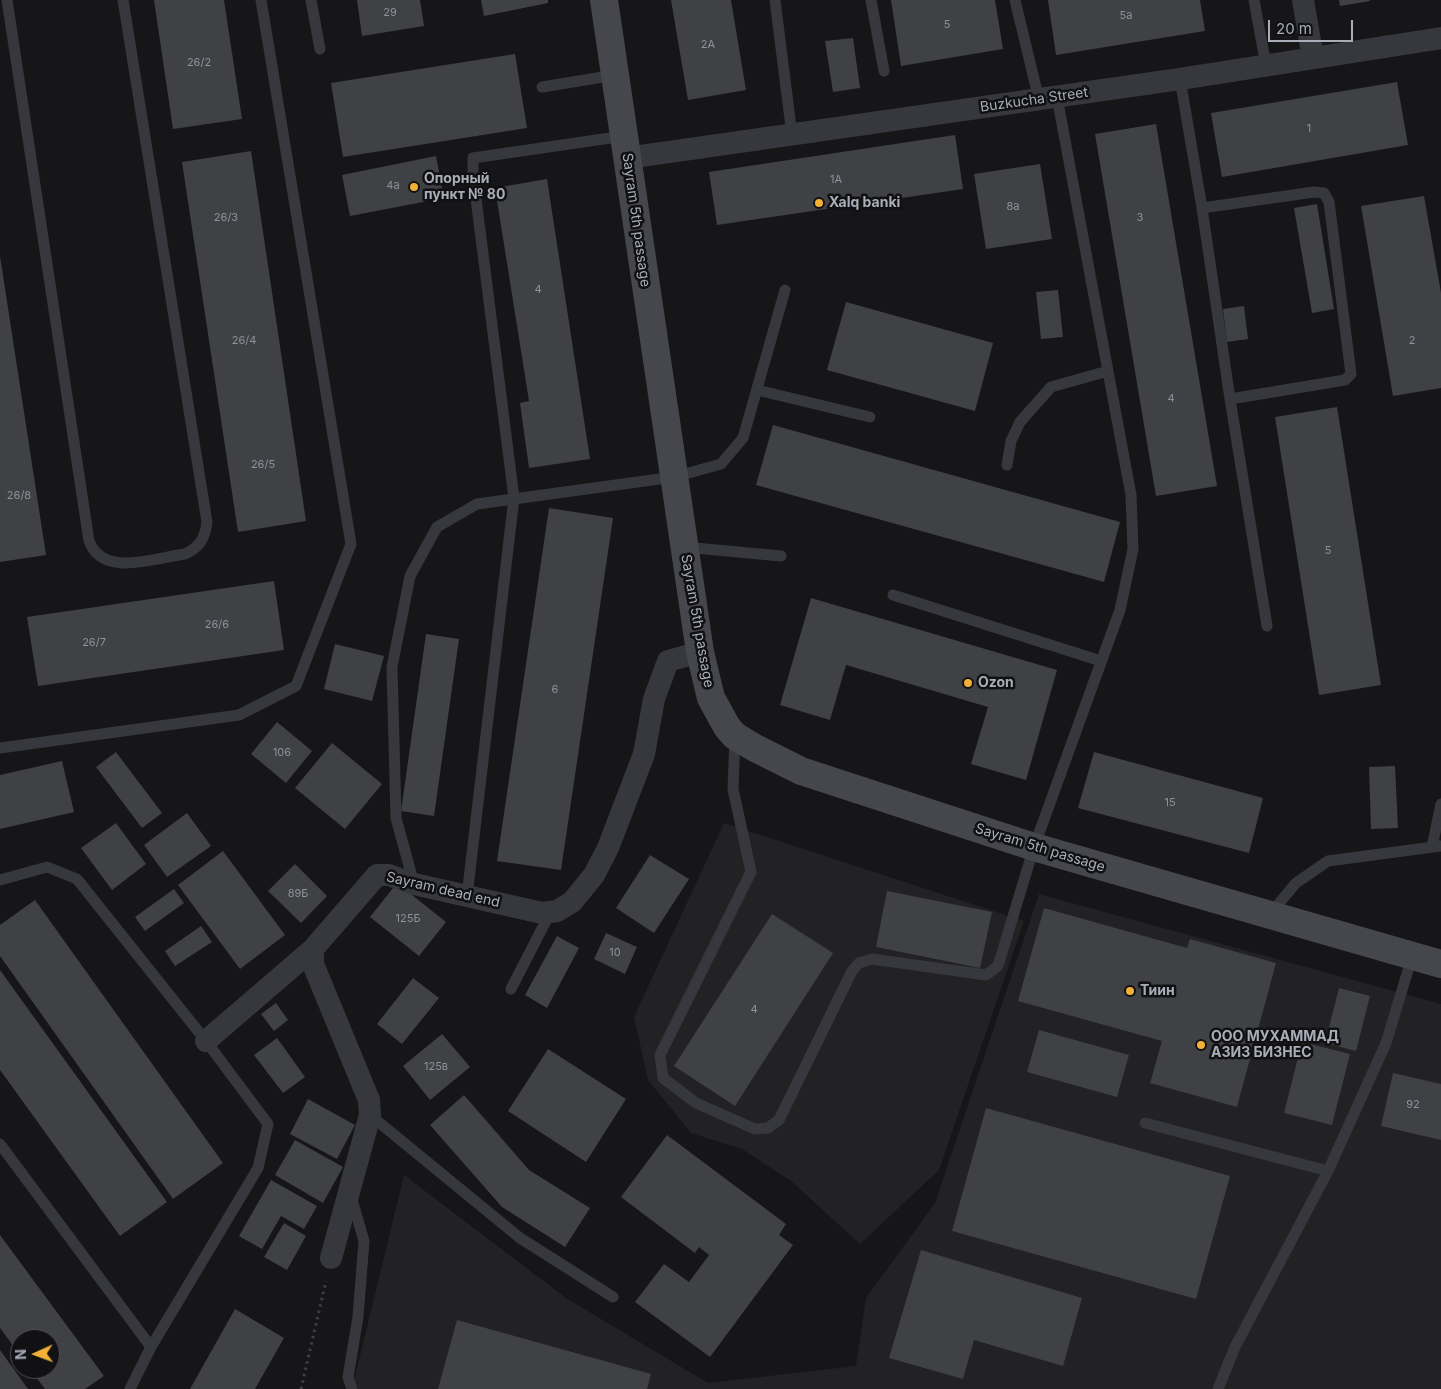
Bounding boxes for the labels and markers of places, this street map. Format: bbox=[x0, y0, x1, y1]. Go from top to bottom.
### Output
place label: Опорный пункт № 80 bbox=[424, 171, 505, 203]
marker: Опорный пункт № 80 bbox=[408, 181, 420, 193]
place label: Xalq banki bbox=[829, 195, 900, 211]
marker: Xalq banki bbox=[813, 197, 825, 209]
place label: Ozon bbox=[978, 675, 1014, 691]
marker: Ozon bbox=[962, 677, 974, 689]
place label: Тиин bbox=[1140, 983, 1175, 999]
marker: Тиин bbox=[1124, 985, 1136, 997]
place label: ООО МУХАММАД АЗИЗ БИЗНЕС bbox=[1211, 1029, 1339, 1062]
marker: ООО МУХАММАД АЗИЗ БИЗНЕС bbox=[1195, 1039, 1207, 1051]

